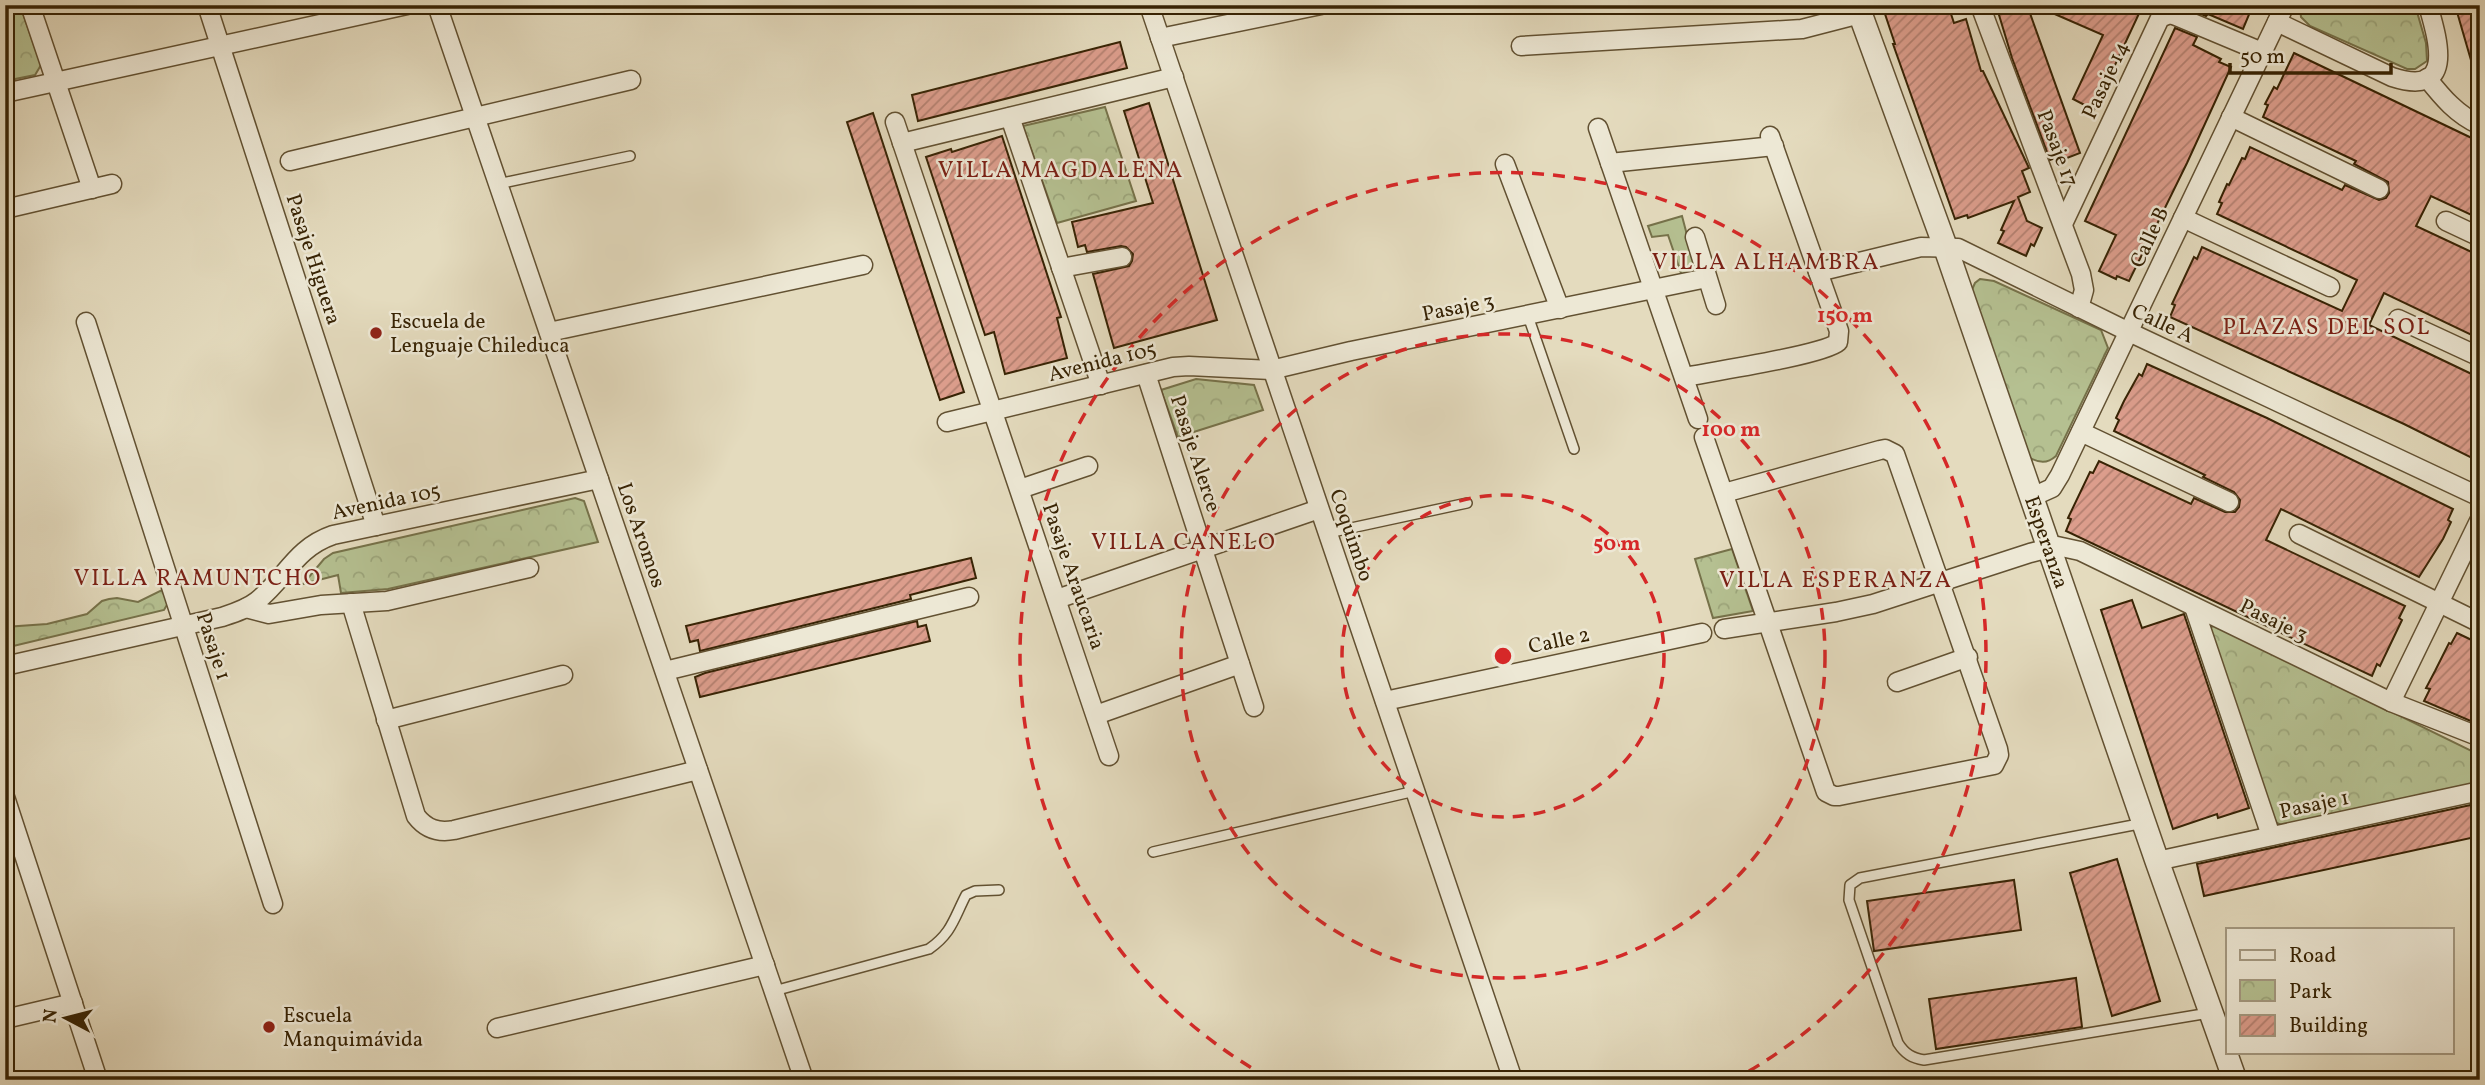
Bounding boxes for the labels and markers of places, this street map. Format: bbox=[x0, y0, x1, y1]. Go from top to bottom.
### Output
place label: Escuela de Lenguaje Chileduca bbox=[390, 308, 570, 361]
marker: Escuela de Lenguaje Chileduca bbox=[368, 325, 384, 341]
centre of rings bbox=[1491, 644, 1515, 668]
place label: Escuela Manquimávida bbox=[283, 1002, 423, 1055]
marker: Escuela Manquimávida bbox=[261, 1019, 277, 1035]

